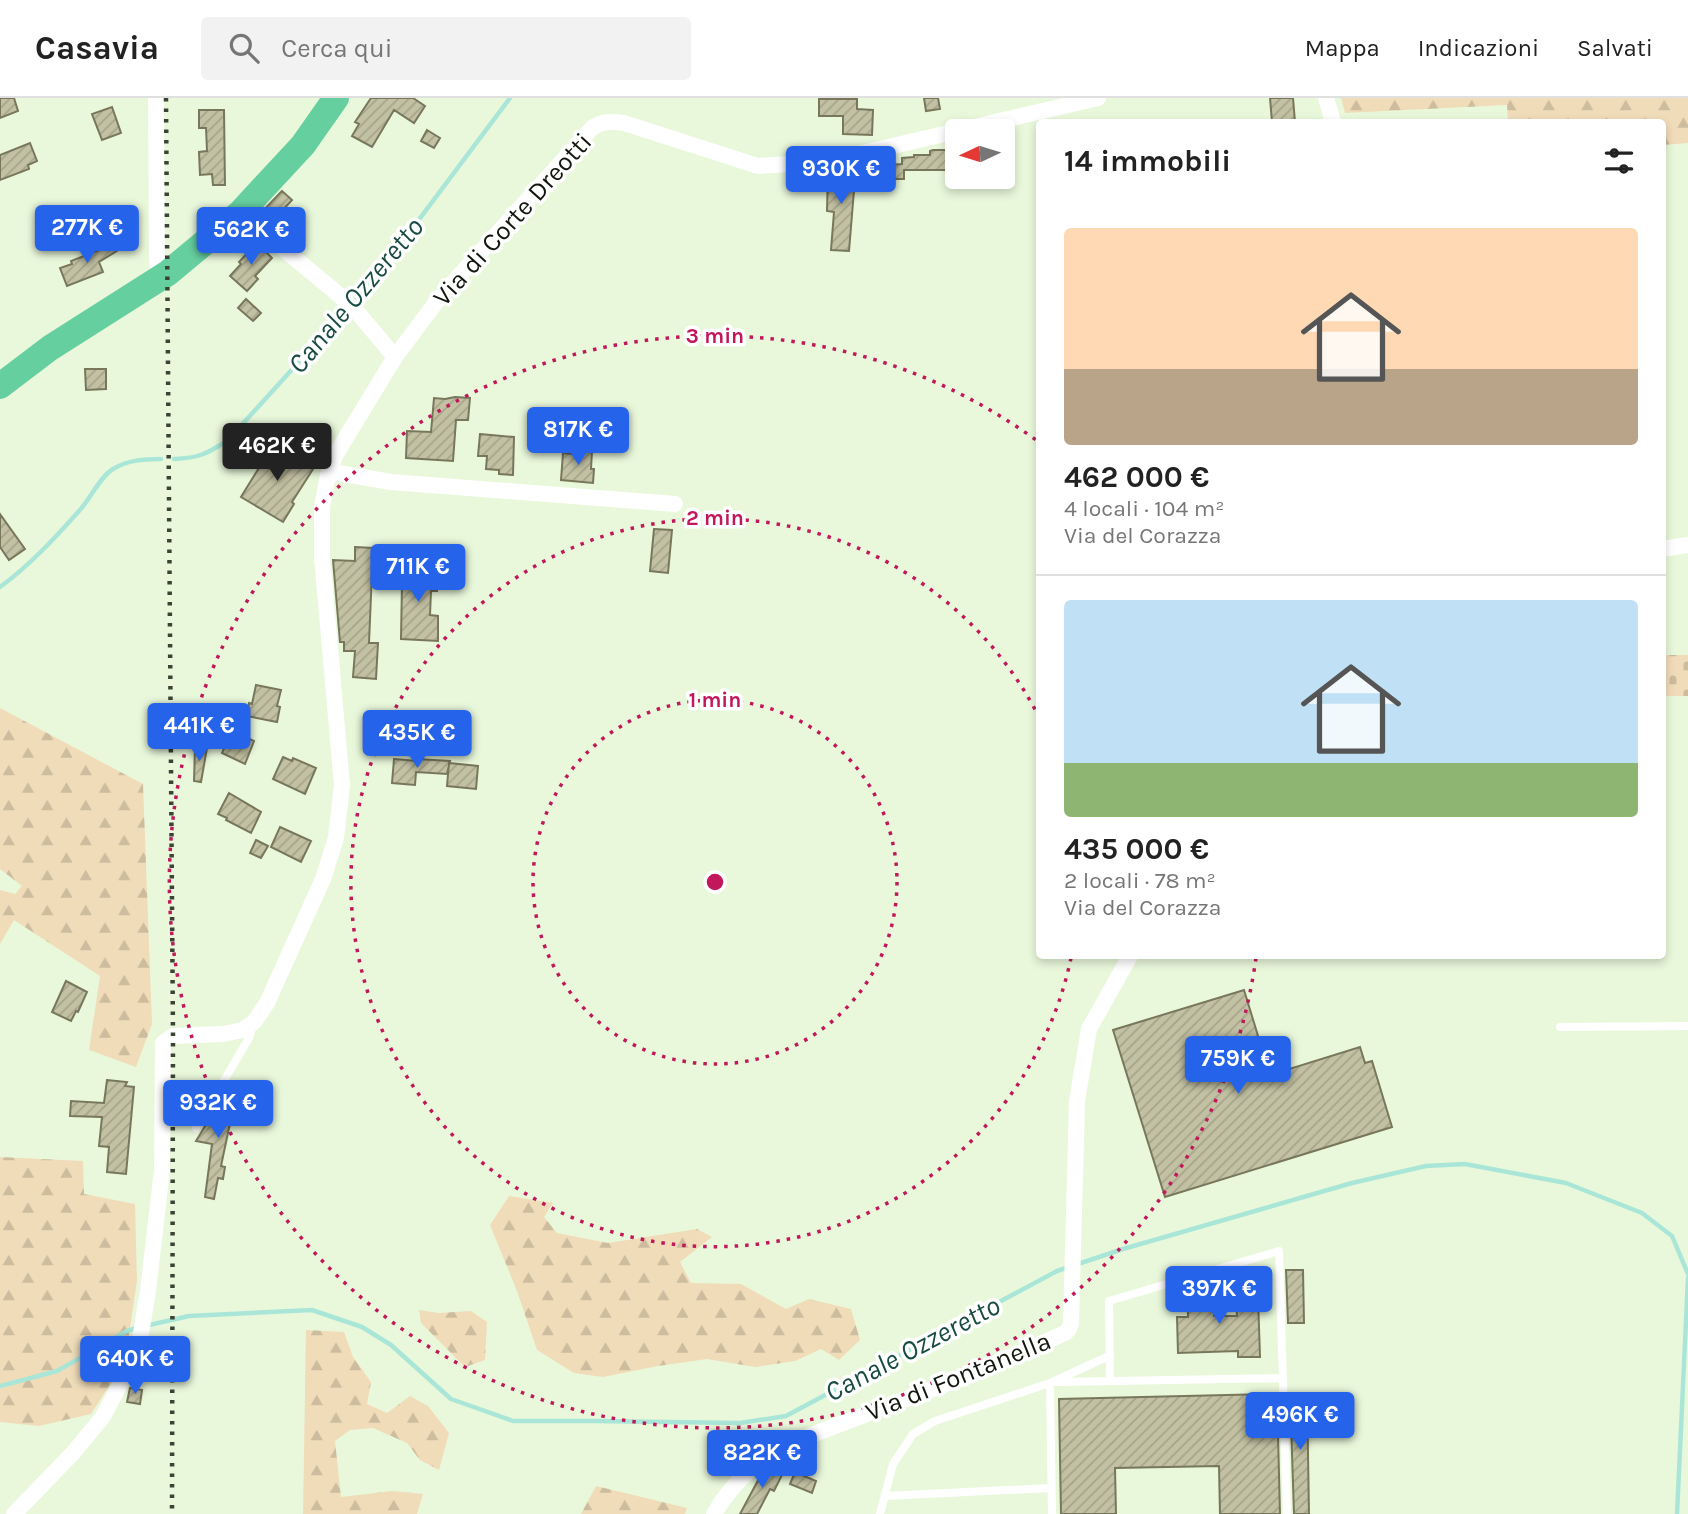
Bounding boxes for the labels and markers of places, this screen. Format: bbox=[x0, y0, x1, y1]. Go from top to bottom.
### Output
pin: 930K € bbox=[784, 146, 898, 206]
pin: 277K € bbox=[30, 206, 144, 265]
pin: 562K € bbox=[194, 208, 308, 267]
pin: 817K € bbox=[521, 408, 635, 467]
pin: 462K € bbox=[220, 424, 334, 483]
pin: 711K € bbox=[361, 545, 475, 604]
pin: 441K € bbox=[142, 704, 256, 763]
pin: 435K € bbox=[360, 710, 474, 770]
centre of rings bbox=[703, 870, 727, 894]
pin: 759K € bbox=[1181, 1037, 1295, 1096]
pin: 932K € bbox=[161, 1080, 275, 1140]
pin: 397K € bbox=[1162, 1266, 1276, 1326]
pin: 640K € bbox=[78, 1336, 192, 1396]
pin: 496K € bbox=[1243, 1392, 1357, 1452]
pin: 822K € bbox=[705, 1430, 819, 1490]

